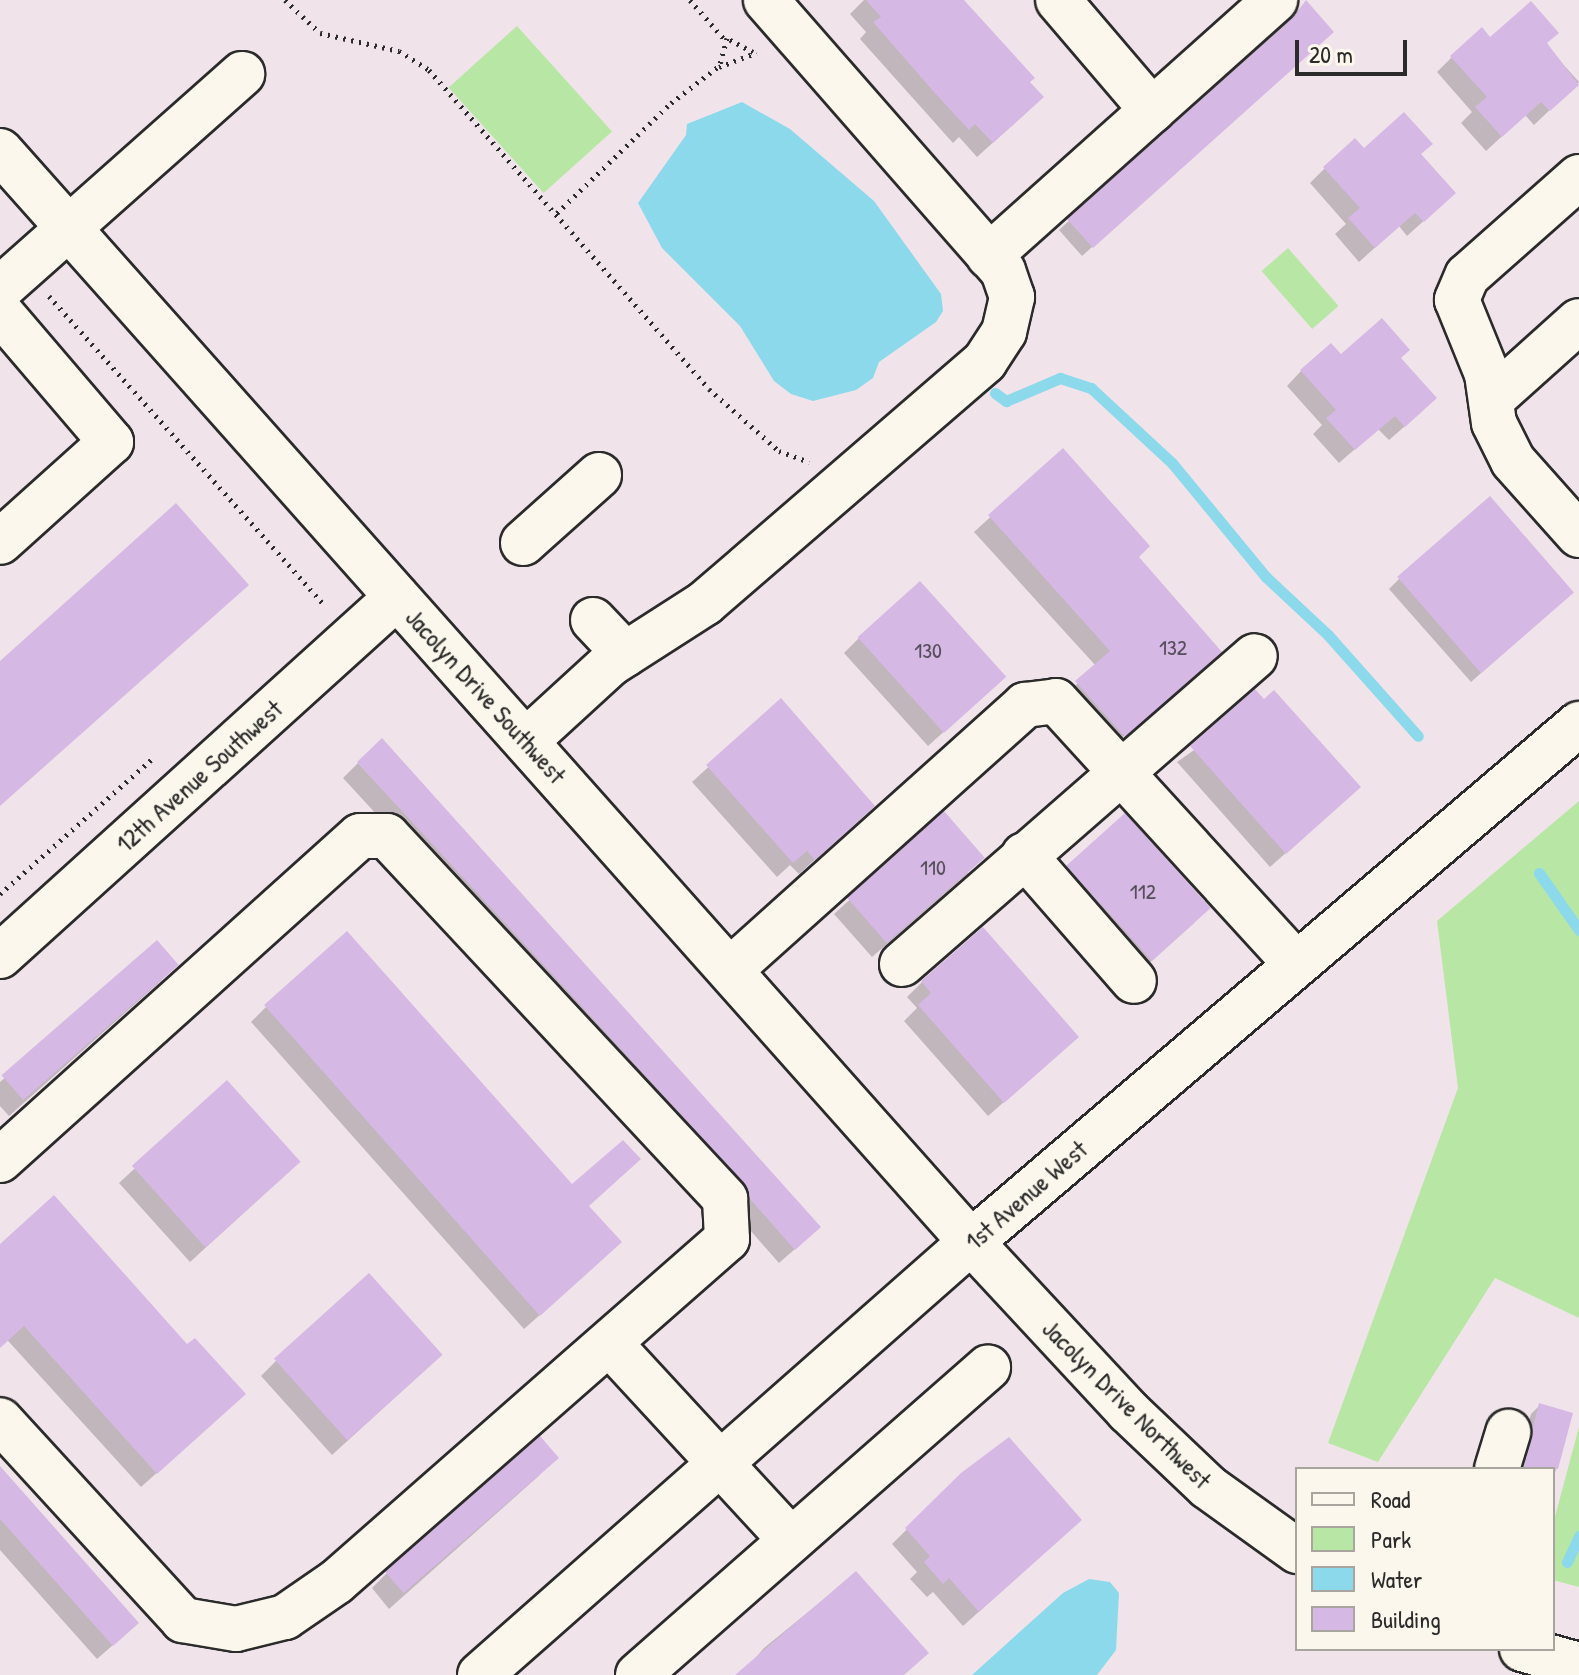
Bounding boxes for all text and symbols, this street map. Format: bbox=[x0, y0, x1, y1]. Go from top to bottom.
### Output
scale bar bbox=[1299, 24, 1411, 74]
text: 20 m bbox=[1309, 38, 1353, 70]
street label: Jacolyn Drive Southwest bbox=[399, 602, 573, 790]
house number: 132 bbox=[1159, 635, 1187, 661]
house number: 130 bbox=[914, 638, 942, 664]
street label: 12th Avenue Southwest bbox=[109, 693, 289, 859]
house number: 110 bbox=[920, 855, 946, 881]
house number: 112 bbox=[1130, 879, 1156, 905]
street label: 1st Avenue West bbox=[959, 1133, 1093, 1257]
street label: Jacolyn Drive Northwest bbox=[1036, 1313, 1218, 1495]
legend bbox=[1295, 1467, 1555, 1651]
text: Road bbox=[1371, 1483, 1410, 1515]
text: Park bbox=[1371, 1523, 1411, 1555]
text: Water bbox=[1371, 1563, 1422, 1595]
text: Building bbox=[1371, 1603, 1441, 1635]

